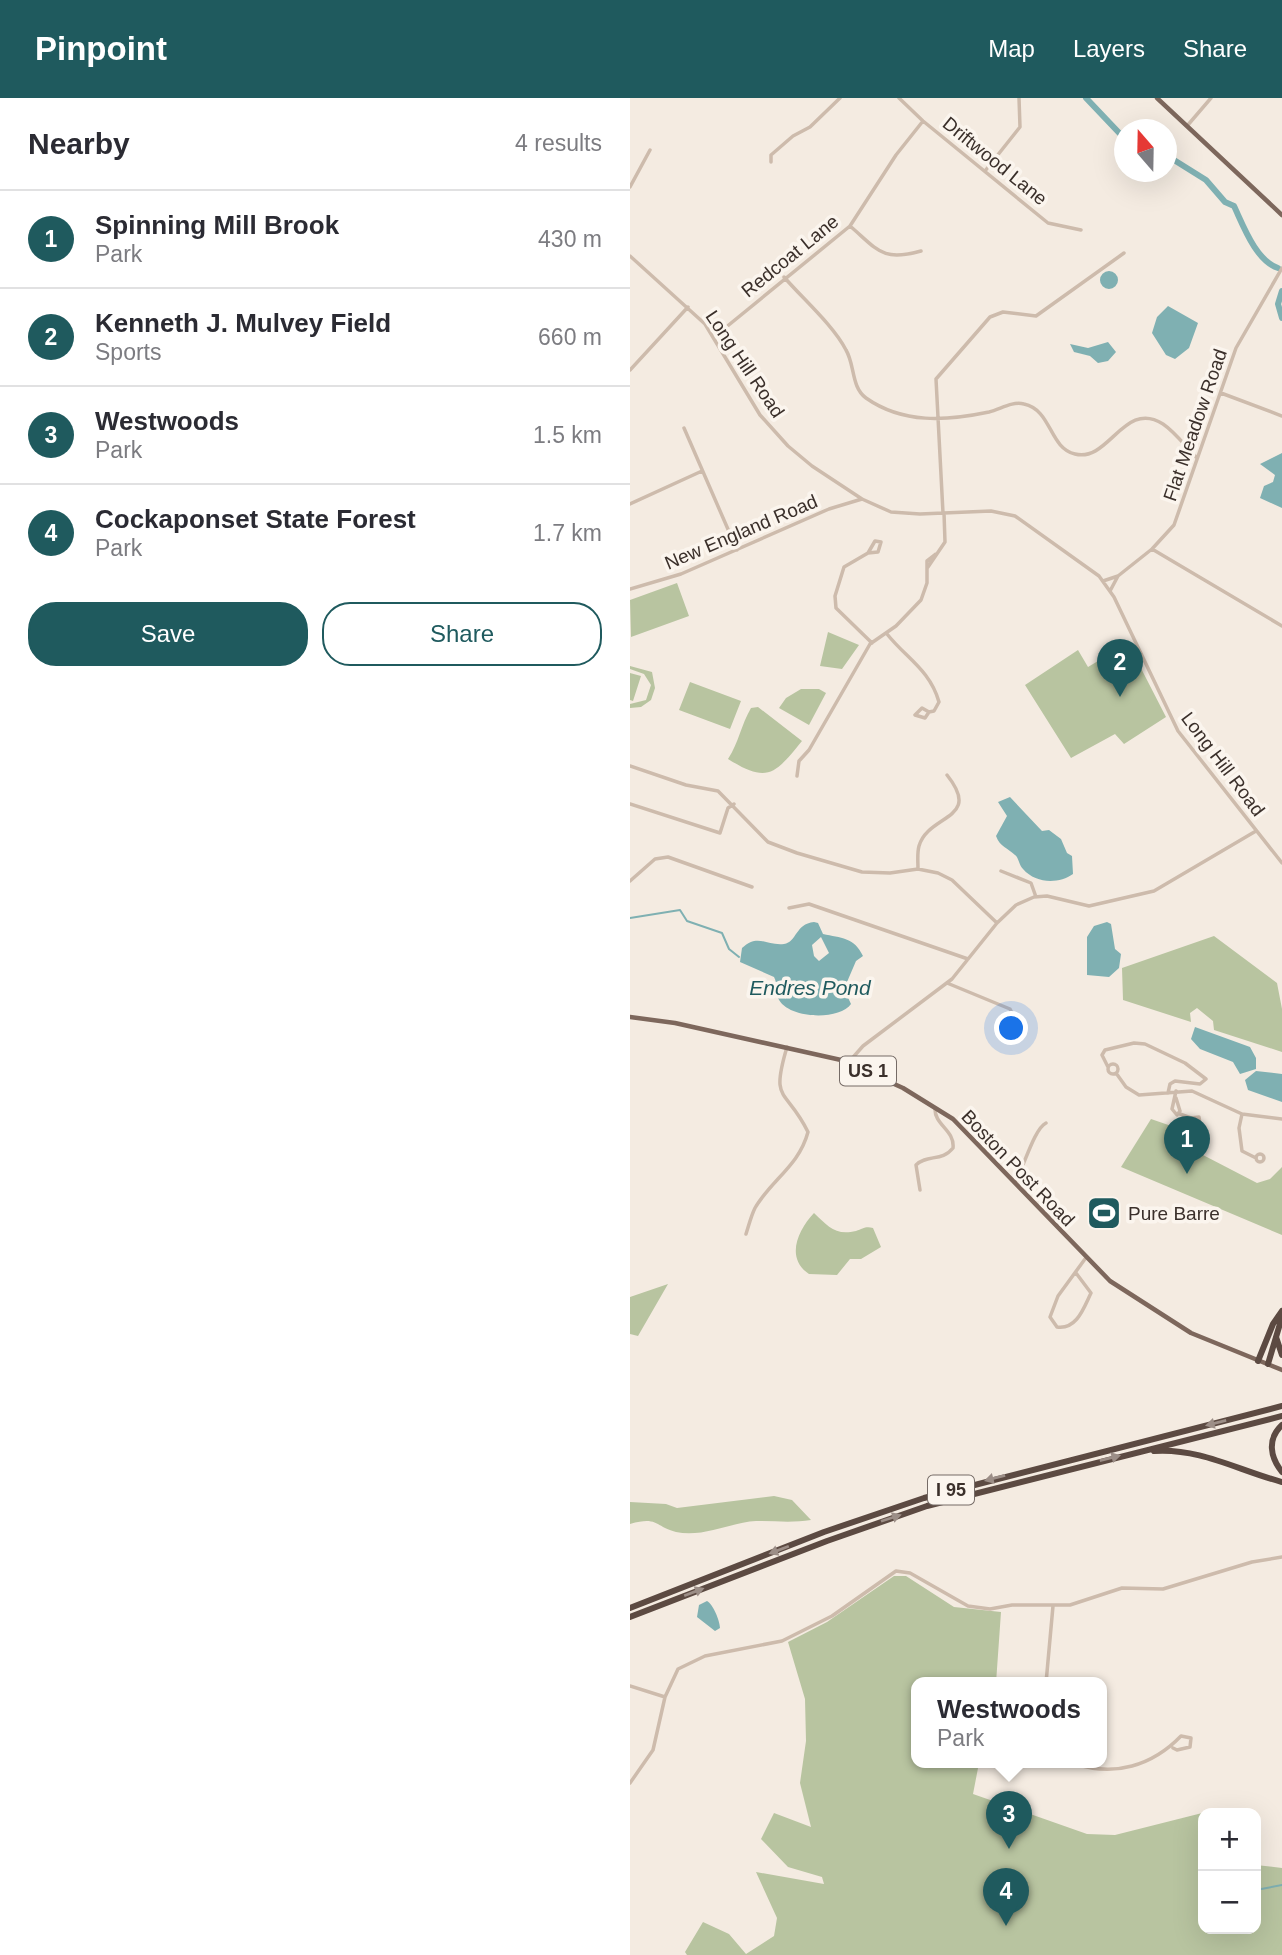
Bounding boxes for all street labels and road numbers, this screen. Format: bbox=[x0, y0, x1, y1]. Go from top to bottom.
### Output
street label: Driftwood Lane bbox=[939, 113, 1051, 209]
street label: Redcoat Lane bbox=[737, 211, 843, 301]
street label: Long Hill Road bbox=[701, 306, 789, 422]
street label: Flat Meadow Road bbox=[1159, 346, 1231, 504]
street label: New England Road bbox=[662, 490, 820, 574]
street label: Long Hill Road bbox=[1177, 708, 1269, 820]
road number: US 1 bbox=[840, 1056, 896, 1086]
street label: Boston Post Road bbox=[957, 1106, 1079, 1230]
road number: I 95 bbox=[928, 1476, 974, 1504]

